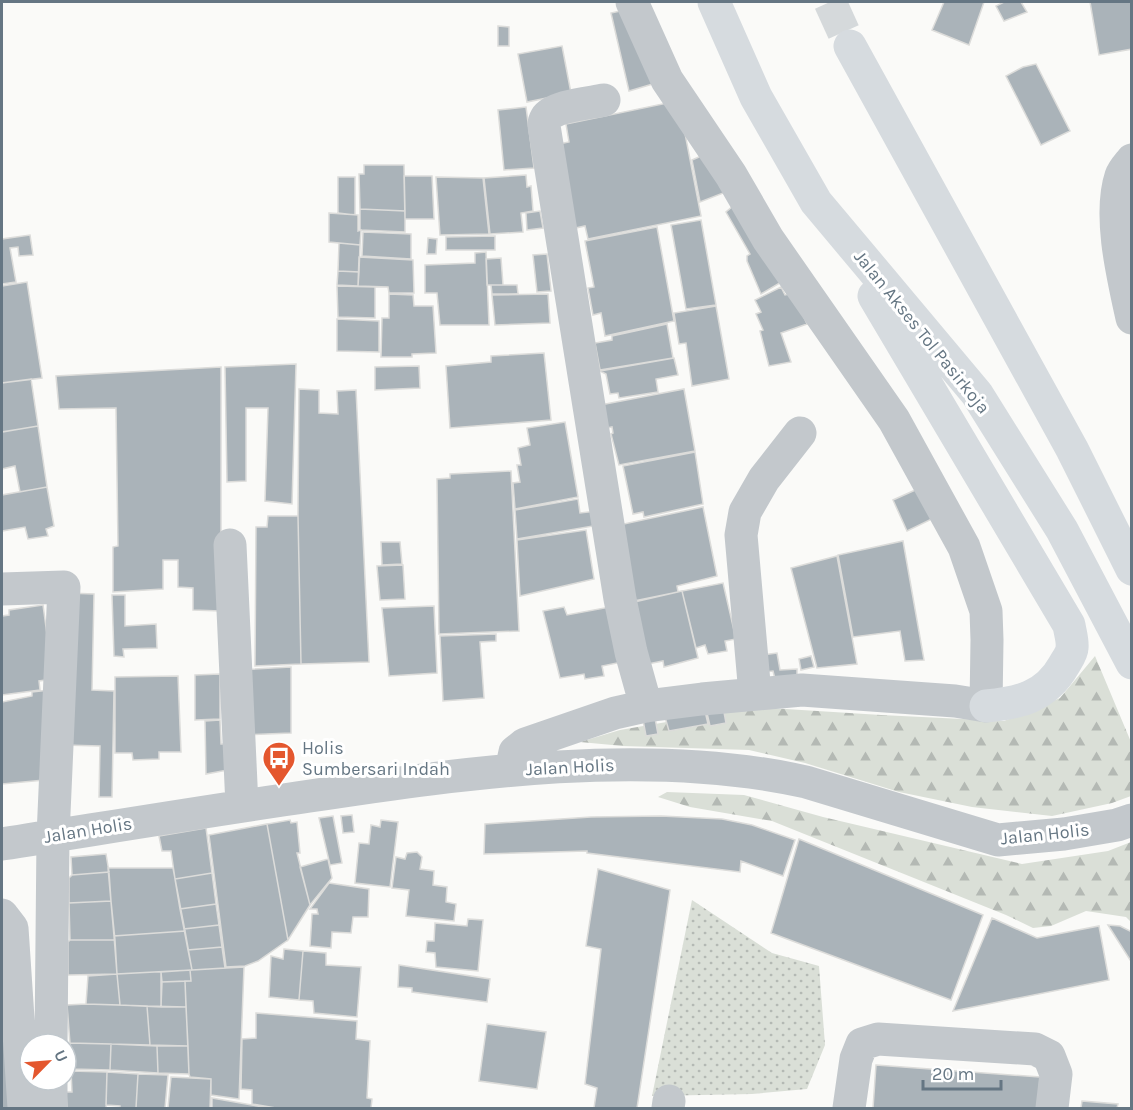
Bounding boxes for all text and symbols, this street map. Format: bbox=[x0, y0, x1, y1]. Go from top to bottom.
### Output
street label: Jalan Akses Tol Pasirkoja bbox=[849, 246, 995, 418]
place label: Holis Sumbersari Indah bbox=[302, 737, 450, 780]
bus stop icon: Holis Sumbersari Indah bbox=[261, 740, 297, 787]
street label: Jalan Holis bbox=[525, 754, 615, 780]
street label: Jalan Holis bbox=[42, 812, 134, 848]
street label: Jalan Holis bbox=[1000, 818, 1090, 850]
north arrow bbox=[18, 1032, 78, 1092]
text: U bbox=[50, 1047, 72, 1065]
scale bar bbox=[923, 1053, 1001, 1091]
text: 20 m bbox=[932, 1063, 974, 1085]

